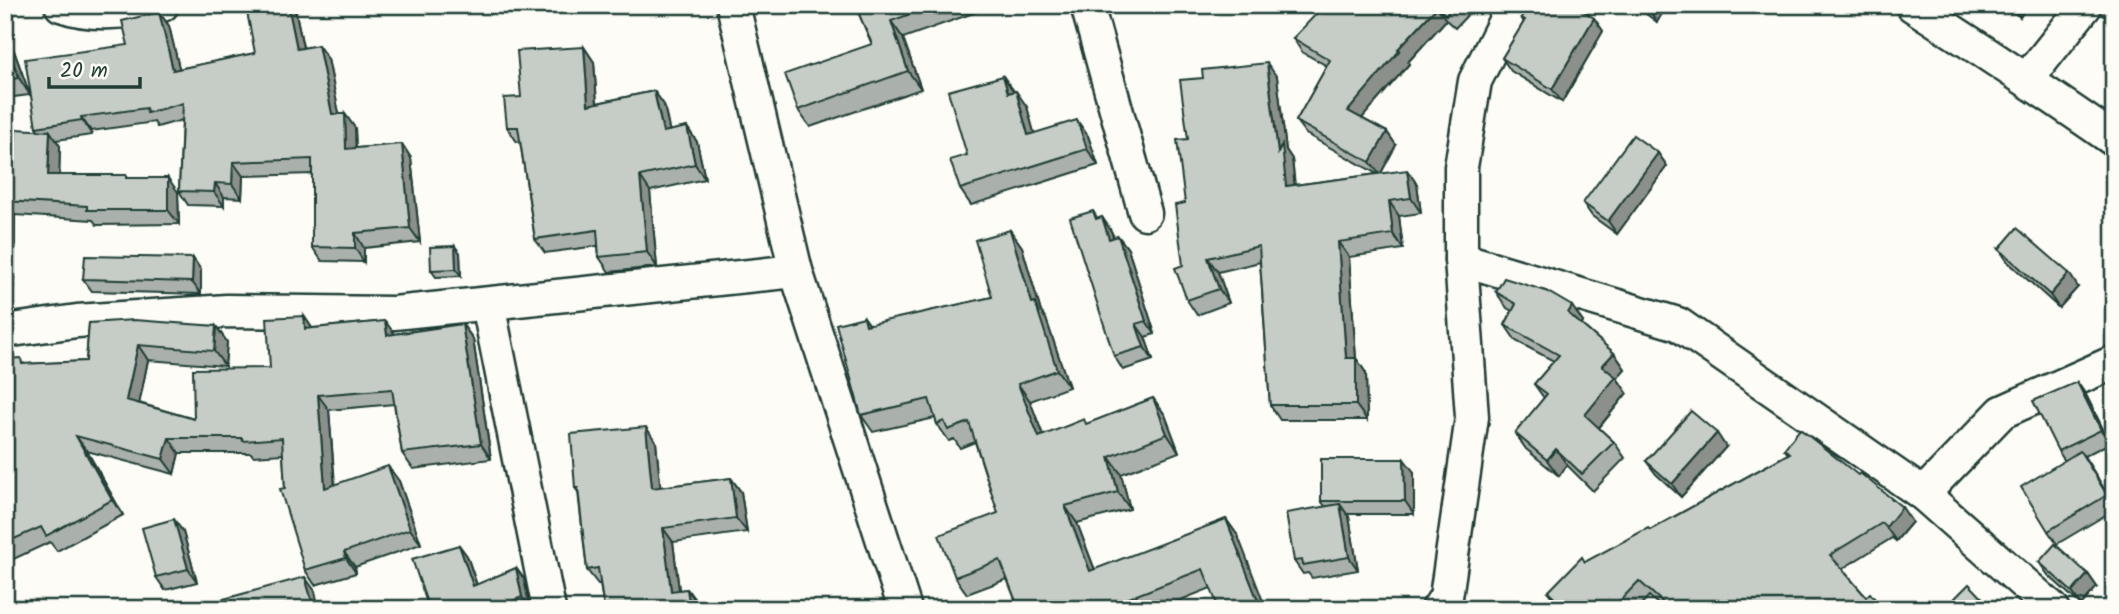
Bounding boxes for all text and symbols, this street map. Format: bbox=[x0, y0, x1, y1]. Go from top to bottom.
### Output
scale bar bbox=[49, 46, 140, 90]
text: 20 m bbox=[60, 55, 108, 88]

